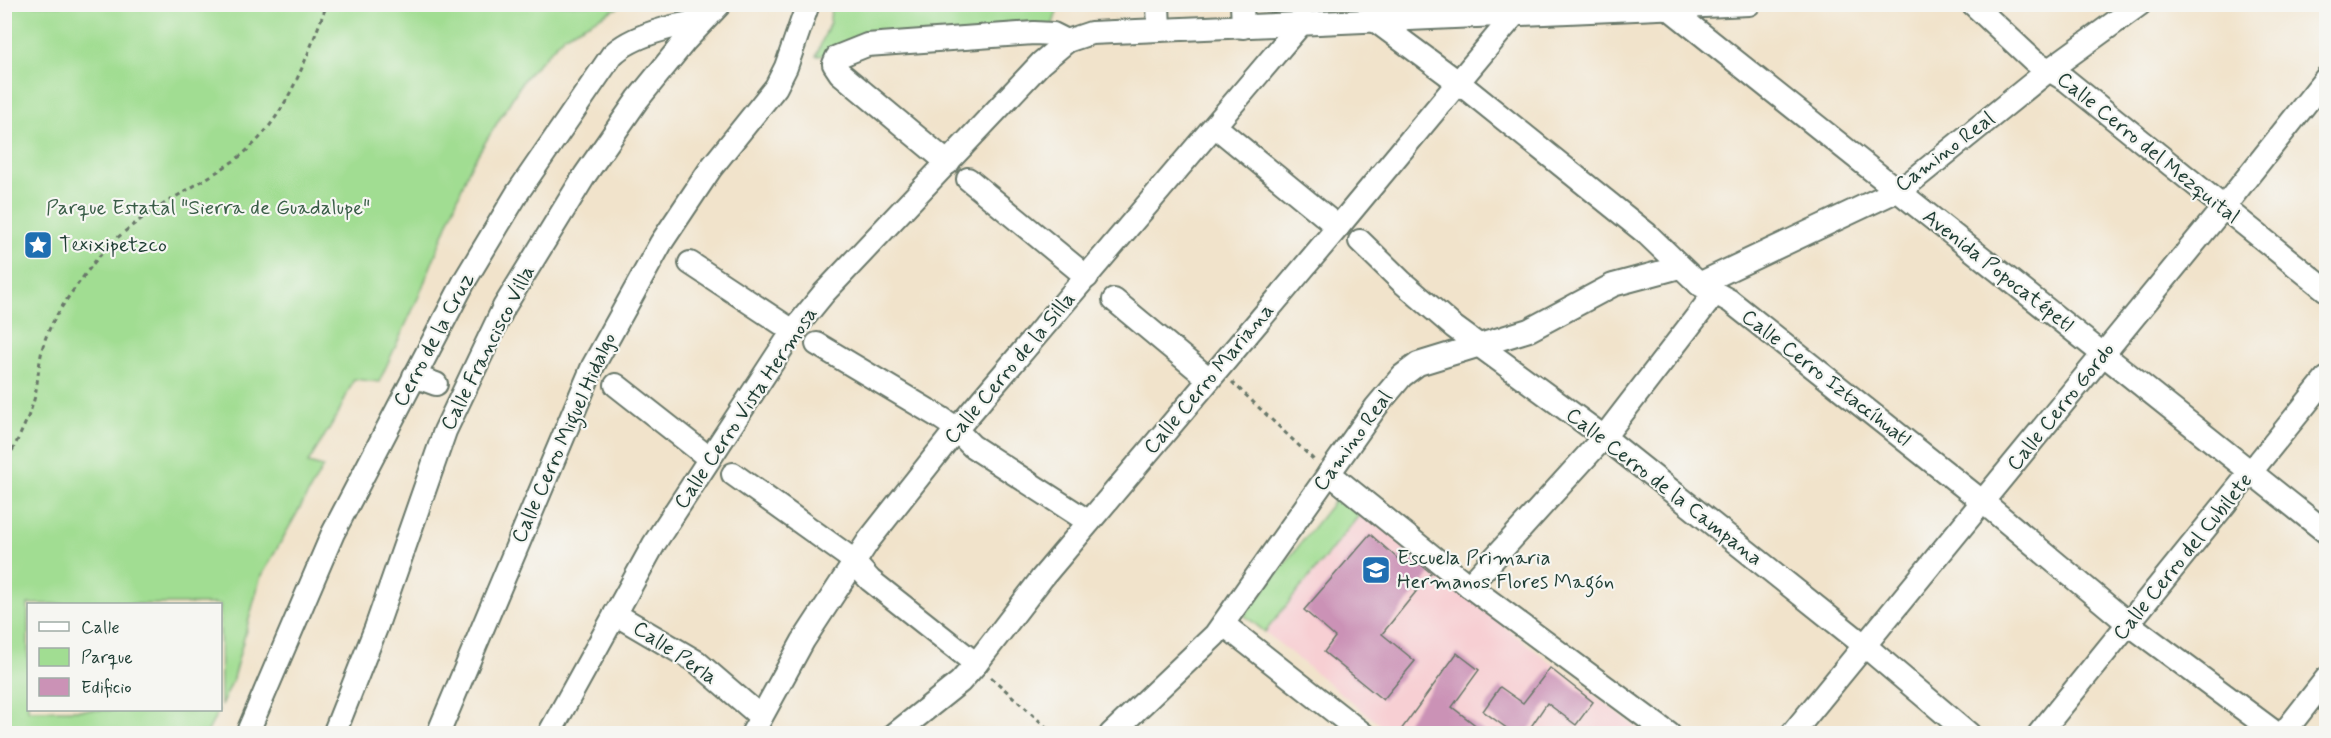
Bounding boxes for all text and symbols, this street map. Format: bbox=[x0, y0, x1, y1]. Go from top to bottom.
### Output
street label: Calle Cerro del Mezquital bbox=[2051, 65, 2245, 231]
street label: Camino Real bbox=[1889, 105, 2001, 199]
park label: Parque Estatal "Sierra de Guadalupe" bbox=[46, 194, 370, 222]
street label: Avenida Popocatépetl bbox=[1917, 203, 2079, 339]
place icon: Texixipetzco bbox=[22, 229, 54, 261]
place label: Texixipetzco bbox=[59, 231, 167, 259]
street label: Calle Francisco Villa bbox=[434, 261, 542, 435]
street label: Cerro de la Cruz bbox=[387, 268, 481, 412]
street label: Calle Cerro de la Silla bbox=[938, 286, 1082, 450]
street label: Calle Cerro Mariana bbox=[1137, 297, 1281, 461]
street label: Calle Cerro Vista Hermosa bbox=[668, 301, 824, 515]
street label: Calle Cerro Iztaccíhuatl bbox=[1735, 303, 1917, 453]
street label: Calle Cerro Miguel Hidalgo bbox=[505, 328, 625, 548]
street label: Calle Cerro Gordo bbox=[2001, 337, 2121, 477]
street label: Camino Real bbox=[1307, 385, 1399, 497]
street label: Calle Cerro de la Campana bbox=[1560, 401, 1768, 573]
street label: Calle Cerro del Cubilete bbox=[2107, 467, 2259, 647]
place label: Escuela Primaria Hermanos Flores Magón bbox=[1397, 544, 1614, 598]
school or university icon: Escuela Primaria Hermanos Flores Magón bbox=[1360, 554, 1392, 586]
legend bbox=[27, 603, 222, 711]
street label: Calle Perla bbox=[627, 615, 723, 691]
text: Calle bbox=[81, 616, 120, 640]
text: Parque bbox=[81, 646, 133, 670]
text: Edificio bbox=[81, 676, 132, 700]

